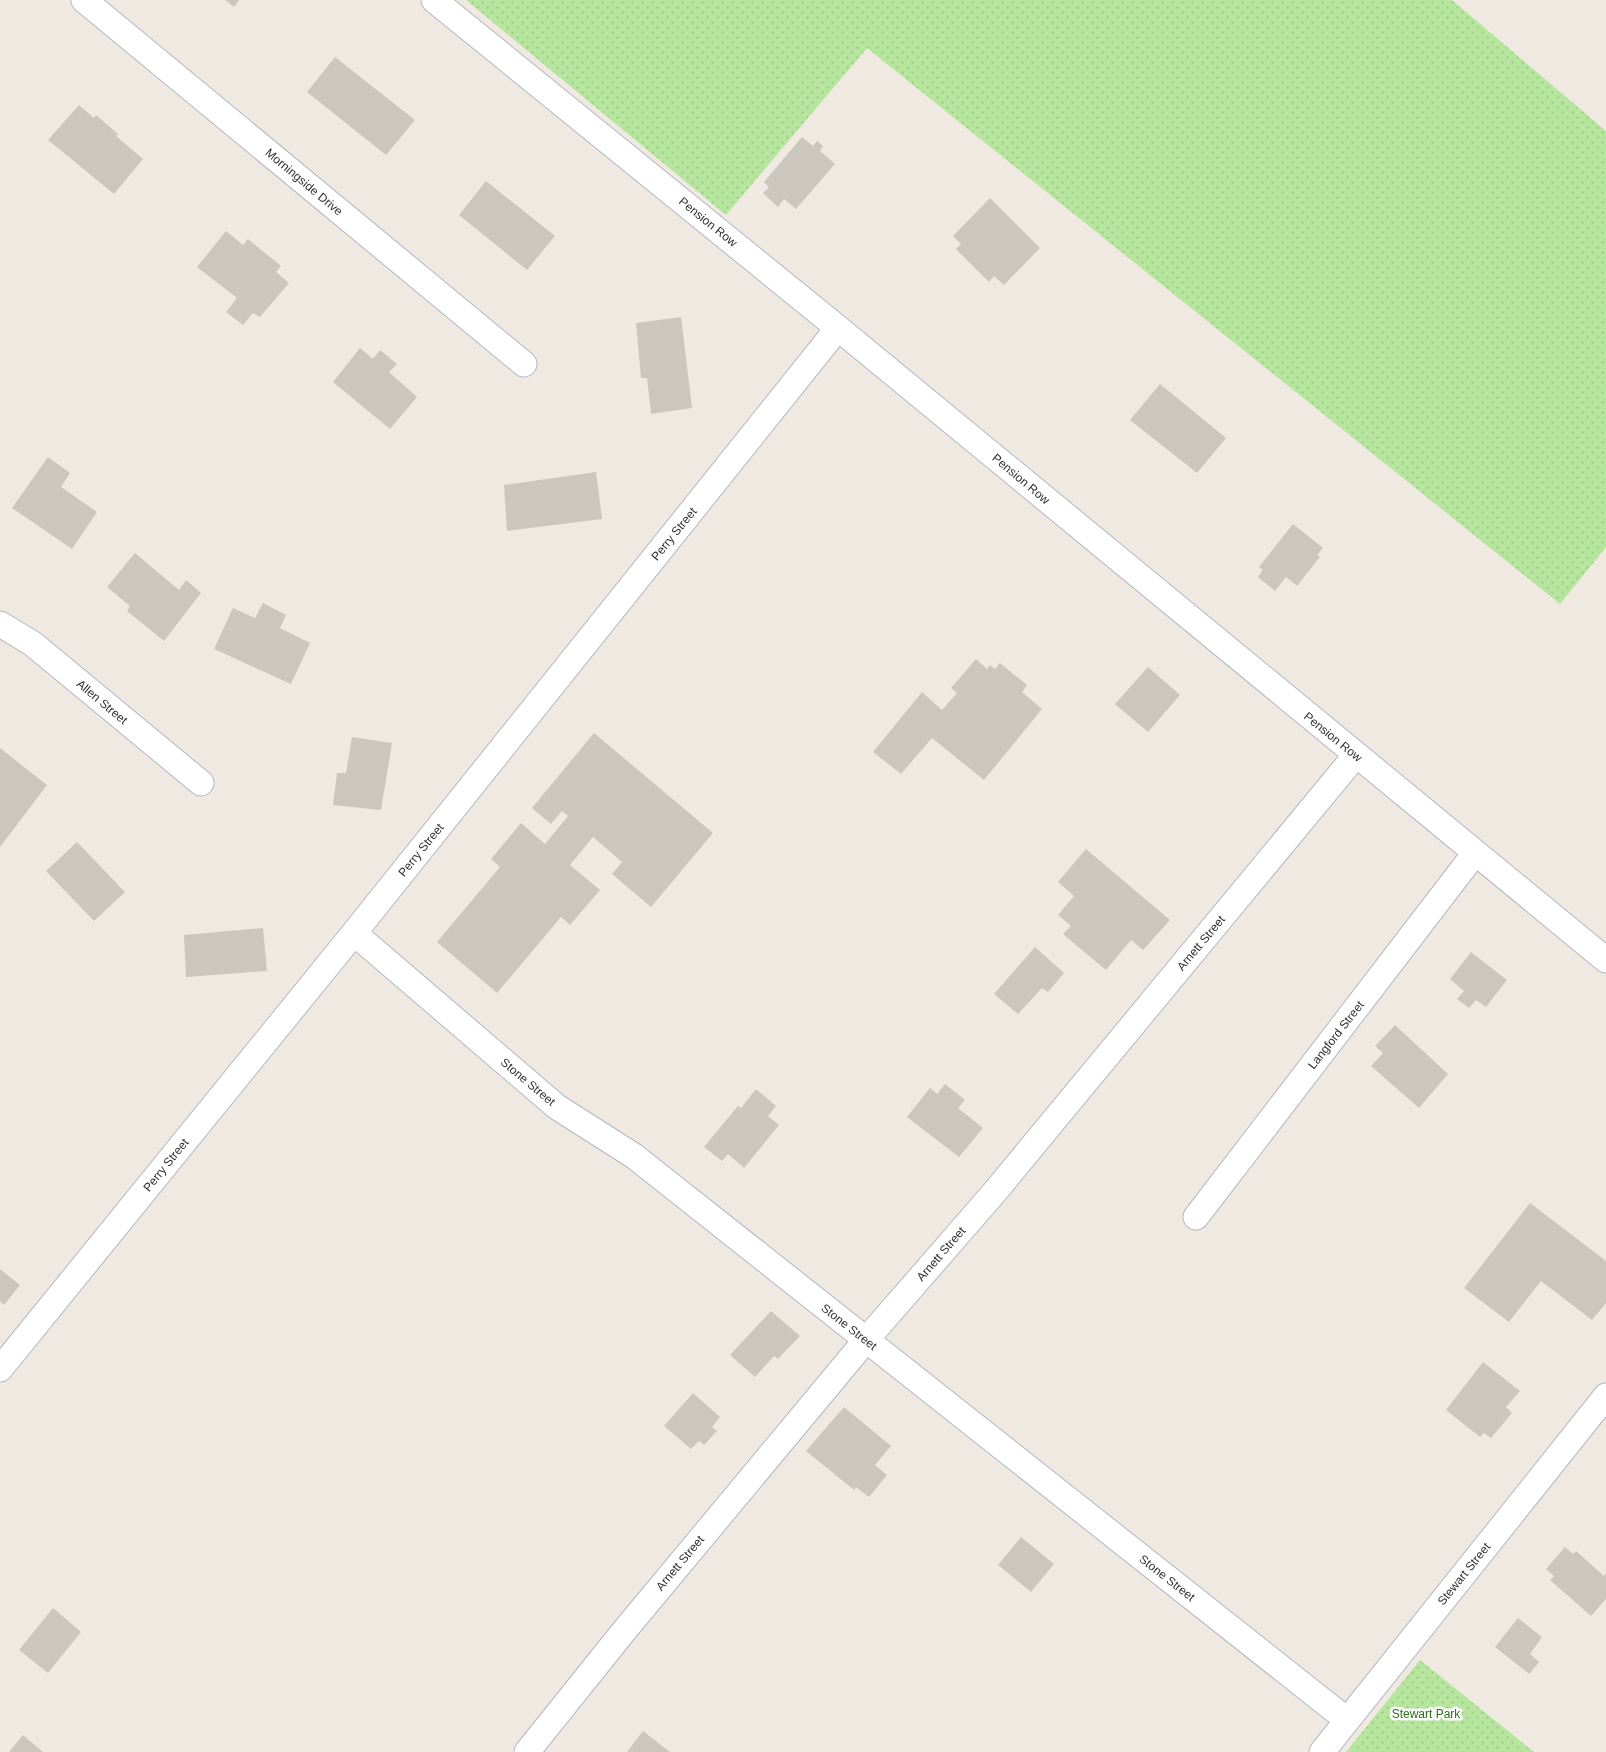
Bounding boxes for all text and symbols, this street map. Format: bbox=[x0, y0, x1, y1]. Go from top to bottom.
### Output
street label: Morningside Drive bbox=[262, 146, 346, 219]
street label: Pension Row bbox=[676, 194, 740, 250]
street label: Pension Row bbox=[989, 451, 1053, 507]
street label: Perry Street bbox=[648, 504, 700, 563]
street label: Allen Street bbox=[74, 677, 131, 728]
street label: Pension Row bbox=[1301, 709, 1365, 765]
street label: Perry Street bbox=[395, 820, 447, 879]
street label: Arnett Street bbox=[1174, 912, 1228, 973]
street label: Langford Street bbox=[1305, 998, 1367, 1072]
street label: Stone Street bbox=[498, 1055, 559, 1109]
street label: Perry Street bbox=[140, 1135, 192, 1194]
street label: Arnett Street bbox=[914, 1223, 969, 1284]
street label: Stone Street bbox=[818, 1301, 880, 1353]
street label: Arnett Street bbox=[653, 1532, 707, 1593]
street label: Stewart Street bbox=[1435, 1540, 1494, 1608]
street label: Stone Street bbox=[1136, 1552, 1198, 1604]
park label: Stewart Park bbox=[1392, 1707, 1461, 1721]

